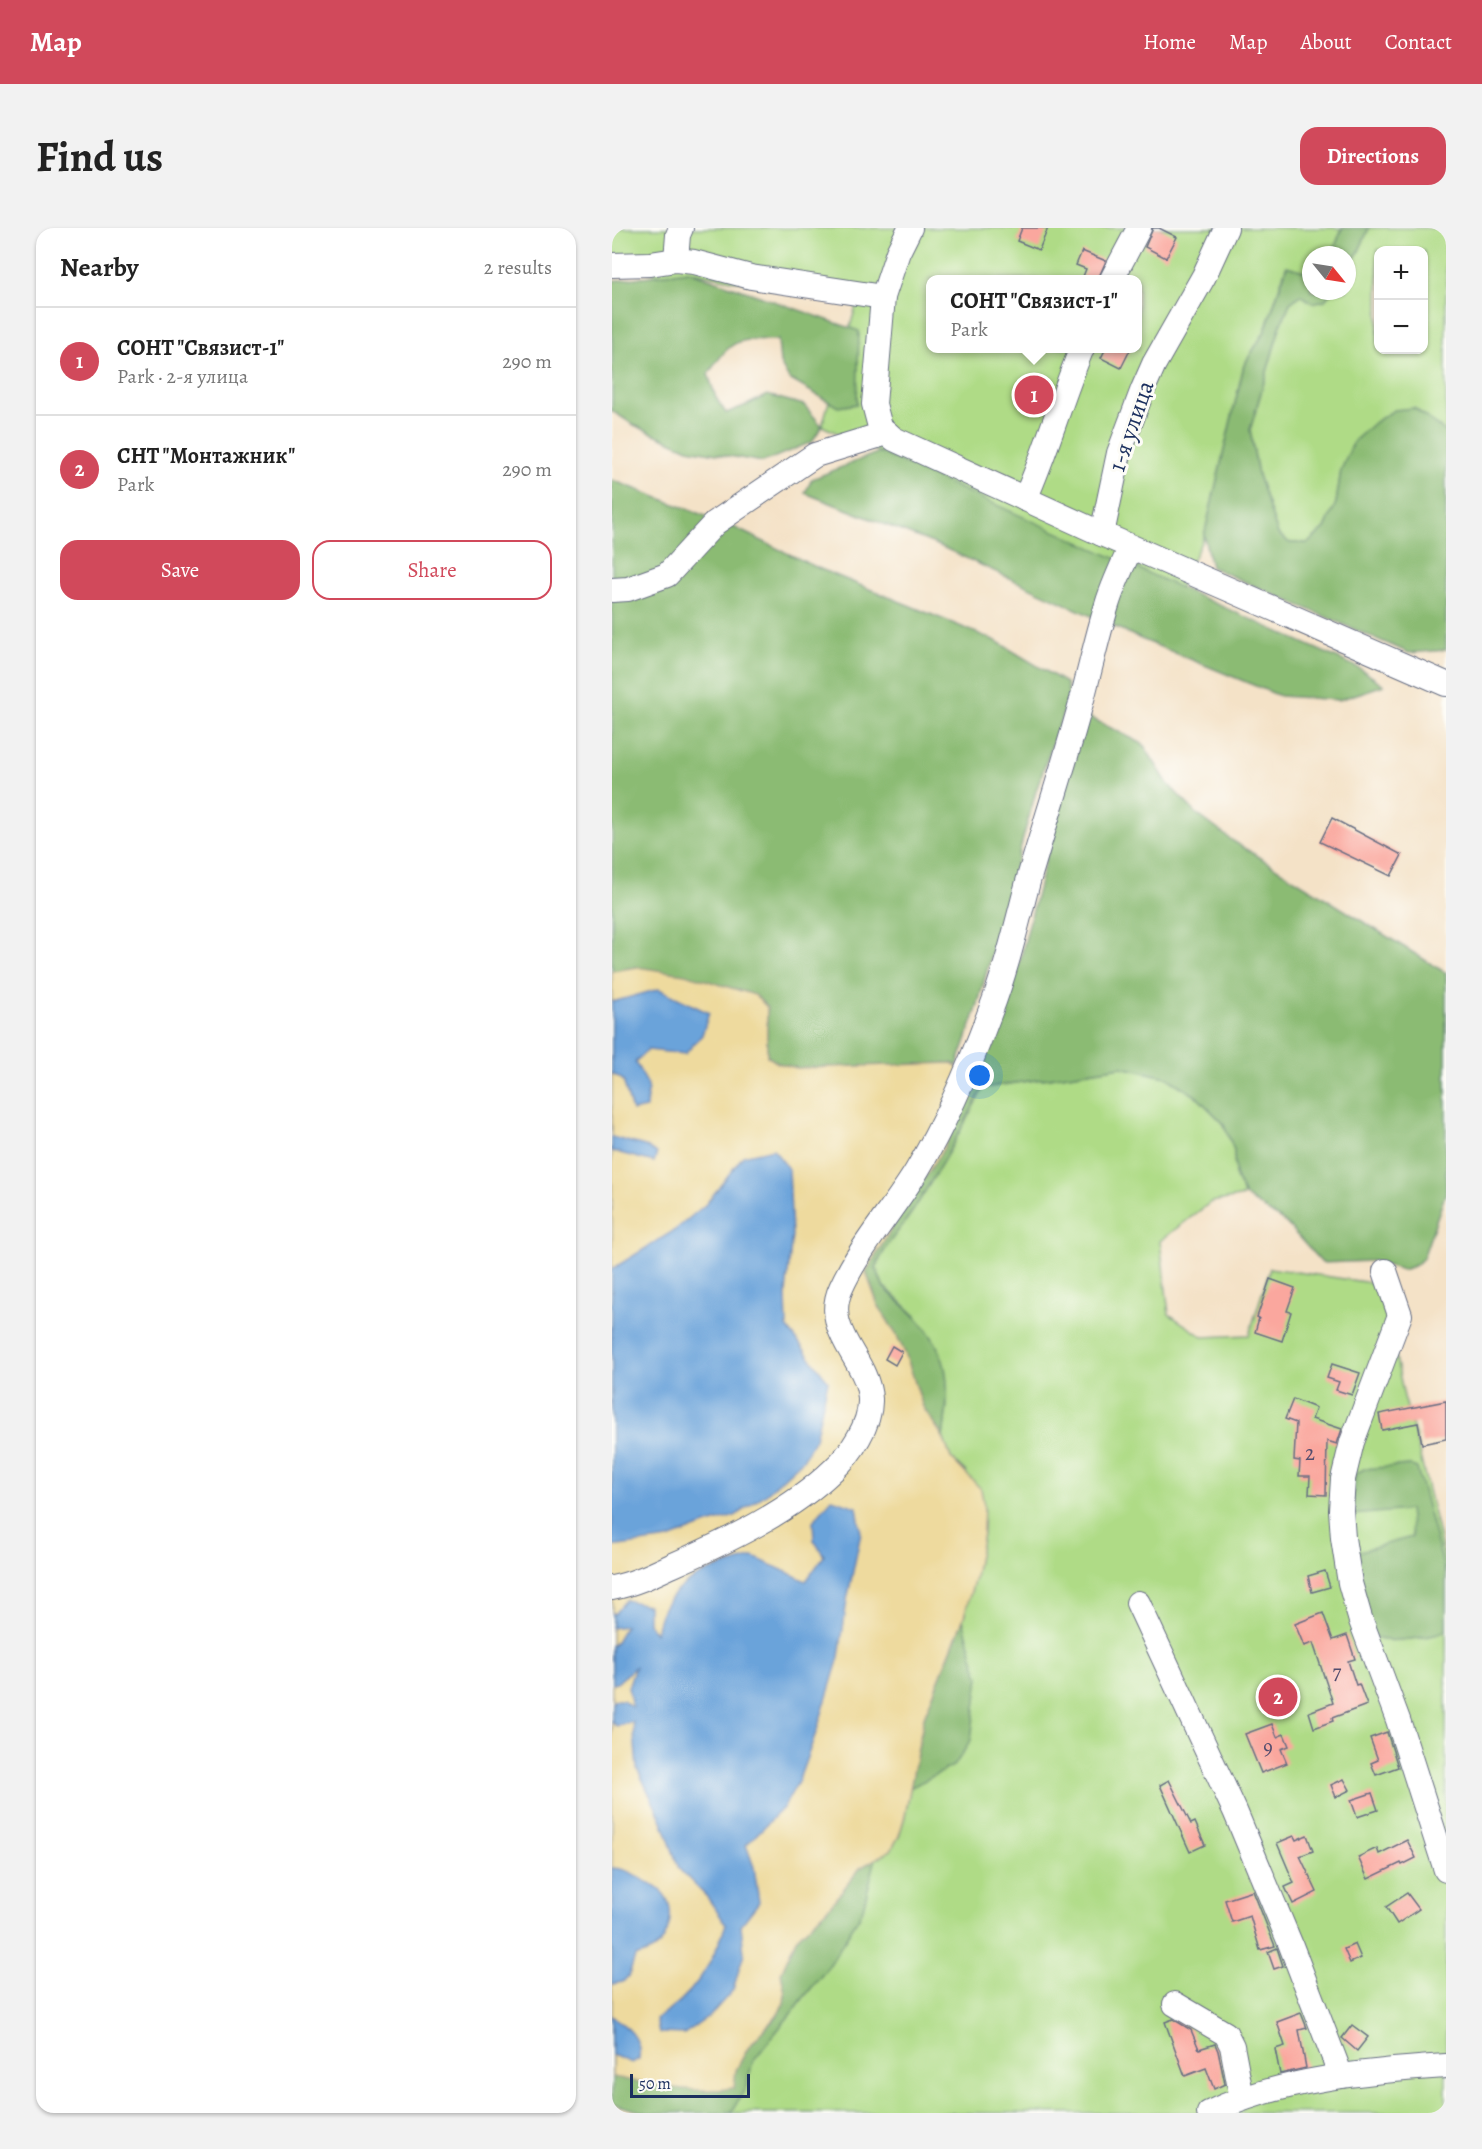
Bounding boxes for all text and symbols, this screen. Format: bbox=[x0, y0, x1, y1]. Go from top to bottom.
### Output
text: Map bbox=[30, 23, 82, 61]
text: Home bbox=[1143, 28, 1196, 56]
text: Map bbox=[1229, 28, 1267, 56]
text: About bbox=[1300, 28, 1352, 56]
text: Contact bbox=[1385, 28, 1452, 56]
button: Directions bbox=[1300, 127, 1446, 185]
text: Find us bbox=[36, 128, 163, 185]
north arrow bbox=[1302, 246, 1356, 300]
map controls bbox=[1374, 246, 1428, 354]
button: + bbox=[1374, 246, 1428, 300]
text: Nearby bbox=[60, 250, 139, 285]
text: 2 results bbox=[484, 254, 552, 281]
popup bbox=[926, 275, 1142, 353]
text: СОНТ "Связист-1" bbox=[950, 286, 1118, 316]
button: − bbox=[1374, 300, 1428, 354]
text: Park bbox=[950, 316, 988, 343]
text: СОНТ "Связист-1" bbox=[117, 333, 284, 363]
text: 1 bbox=[76, 348, 83, 375]
text: 290 m bbox=[502, 348, 552, 375]
text: Park · 2-я улица bbox=[117, 363, 248, 390]
pin: 1 bbox=[1014, 372, 1054, 418]
street label: 1-я улица bbox=[1100, 376, 1162, 476]
text: СНТ "Монтажник" bbox=[117, 441, 295, 471]
text: 2 bbox=[75, 456, 84, 483]
text: 290 m bbox=[502, 456, 552, 483]
text: Park bbox=[117, 471, 155, 498]
button: Save bbox=[60, 540, 300, 600]
button: Share bbox=[312, 540, 552, 600]
your location bbox=[965, 1061, 994, 1090]
house number: 2 bbox=[1305, 1439, 1315, 1467]
house number: 7 bbox=[1333, 1658, 1342, 1686]
pin: 2 bbox=[1258, 1674, 1298, 1720]
house number: 9 bbox=[1263, 1733, 1273, 1761]
scale bar bbox=[630, 2071, 750, 2098]
text: 50 m bbox=[639, 2073, 671, 2095]

